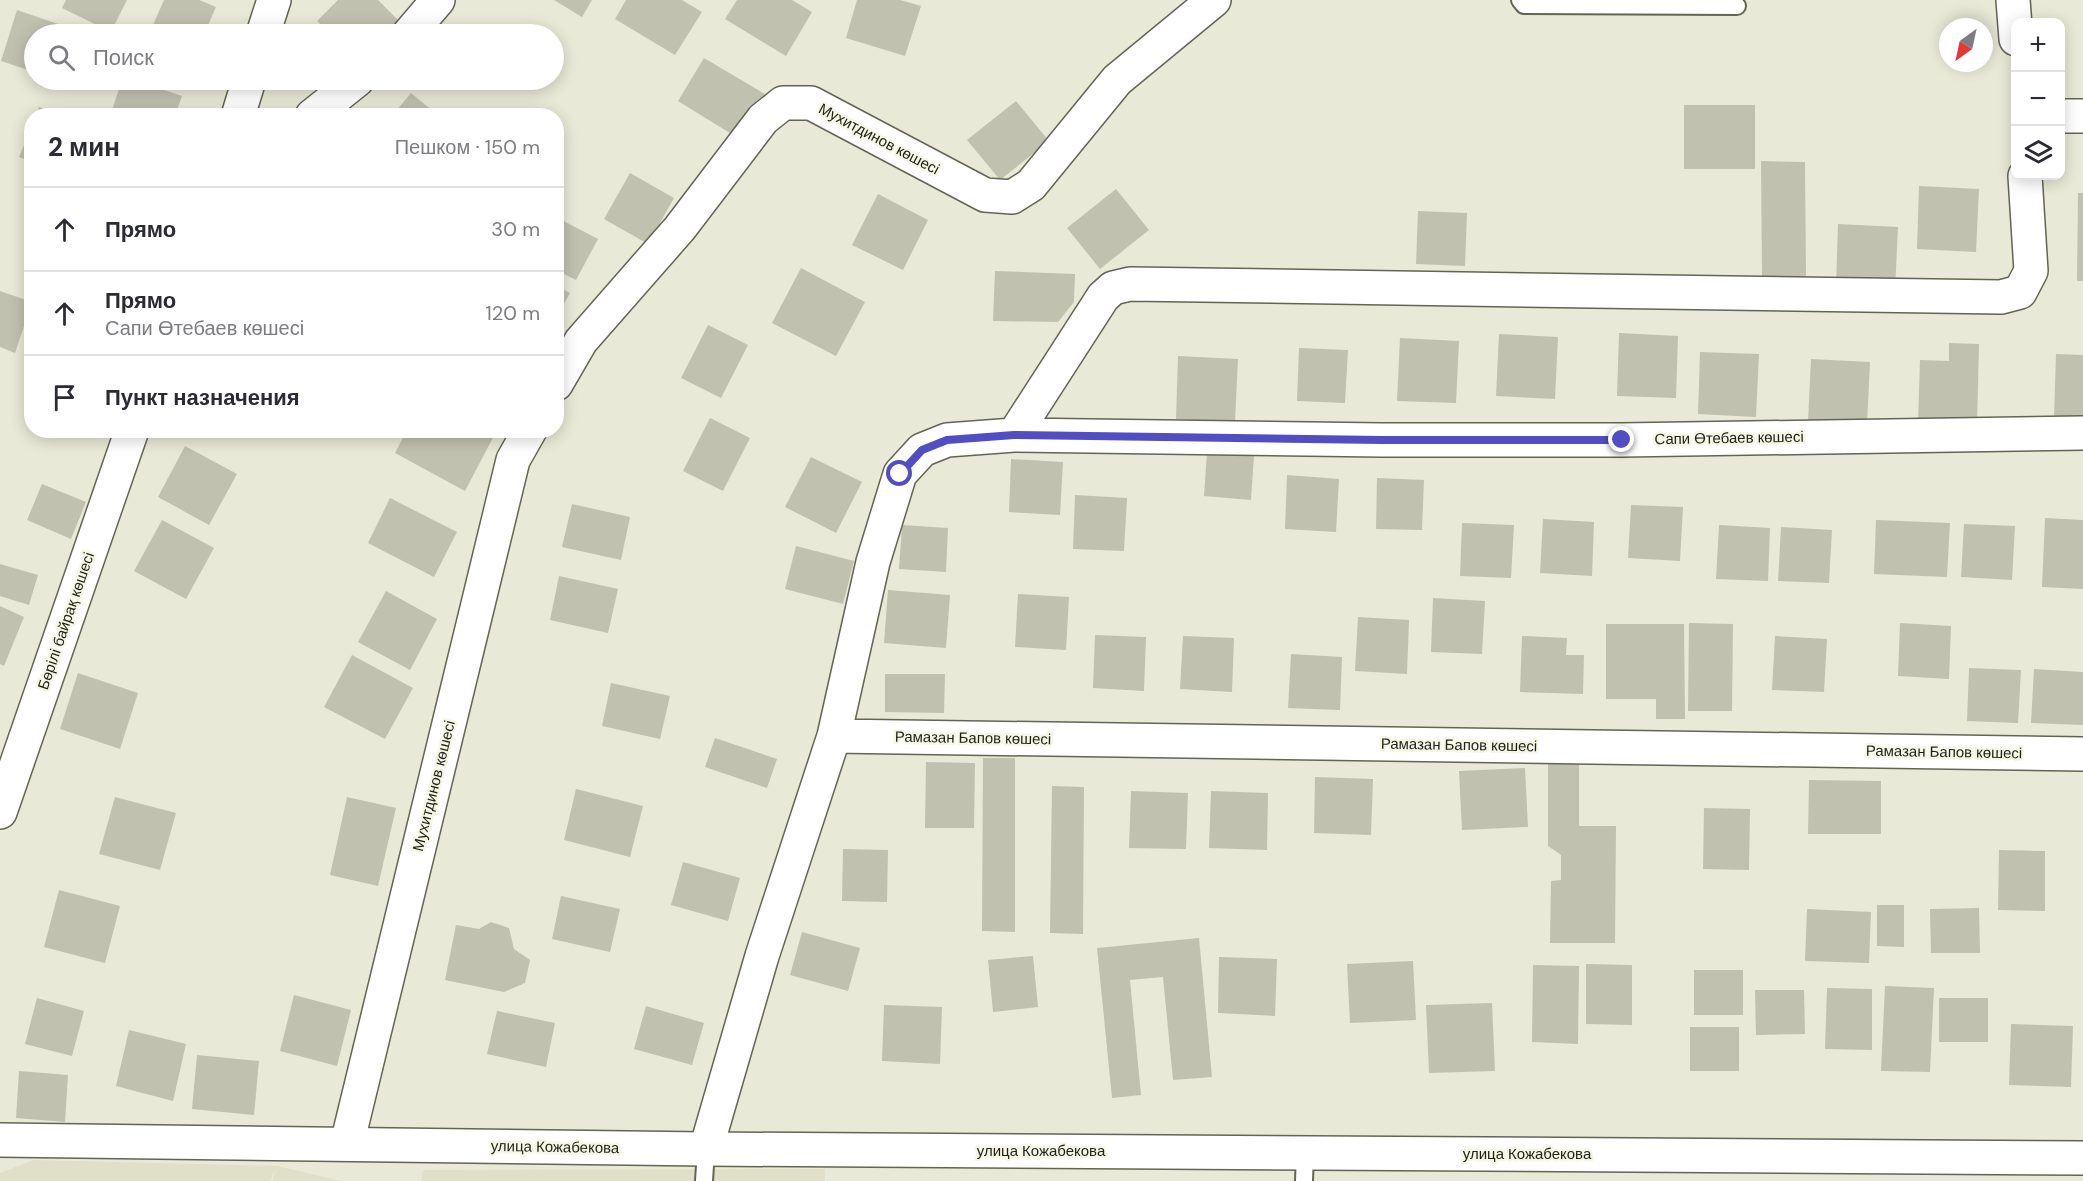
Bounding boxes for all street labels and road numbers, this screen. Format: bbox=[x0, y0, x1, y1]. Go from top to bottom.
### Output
street label: Мухитдинов көшесі bbox=[815, 99, 943, 179]
street label: Сапи Өтебаев көшесі bbox=[1654, 427, 1804, 449]
street label: Бөрілі байрақ көшесі bbox=[33, 550, 99, 692]
street label: Мухитдинов көшесі bbox=[408, 718, 460, 854]
street label: Рамазан Бапов көшесі bbox=[895, 727, 1051, 749]
street label: Рамазан Бапов көшесі bbox=[1381, 734, 1537, 756]
street label: Рамазан Бапов көшесі bbox=[1866, 741, 2022, 763]
street label: улица Кожабекова bbox=[491, 1136, 620, 1158]
street label: улица Кожабекова bbox=[977, 1141, 1106, 1161]
street label: улица Кожабекова bbox=[1463, 1144, 1592, 1164]

